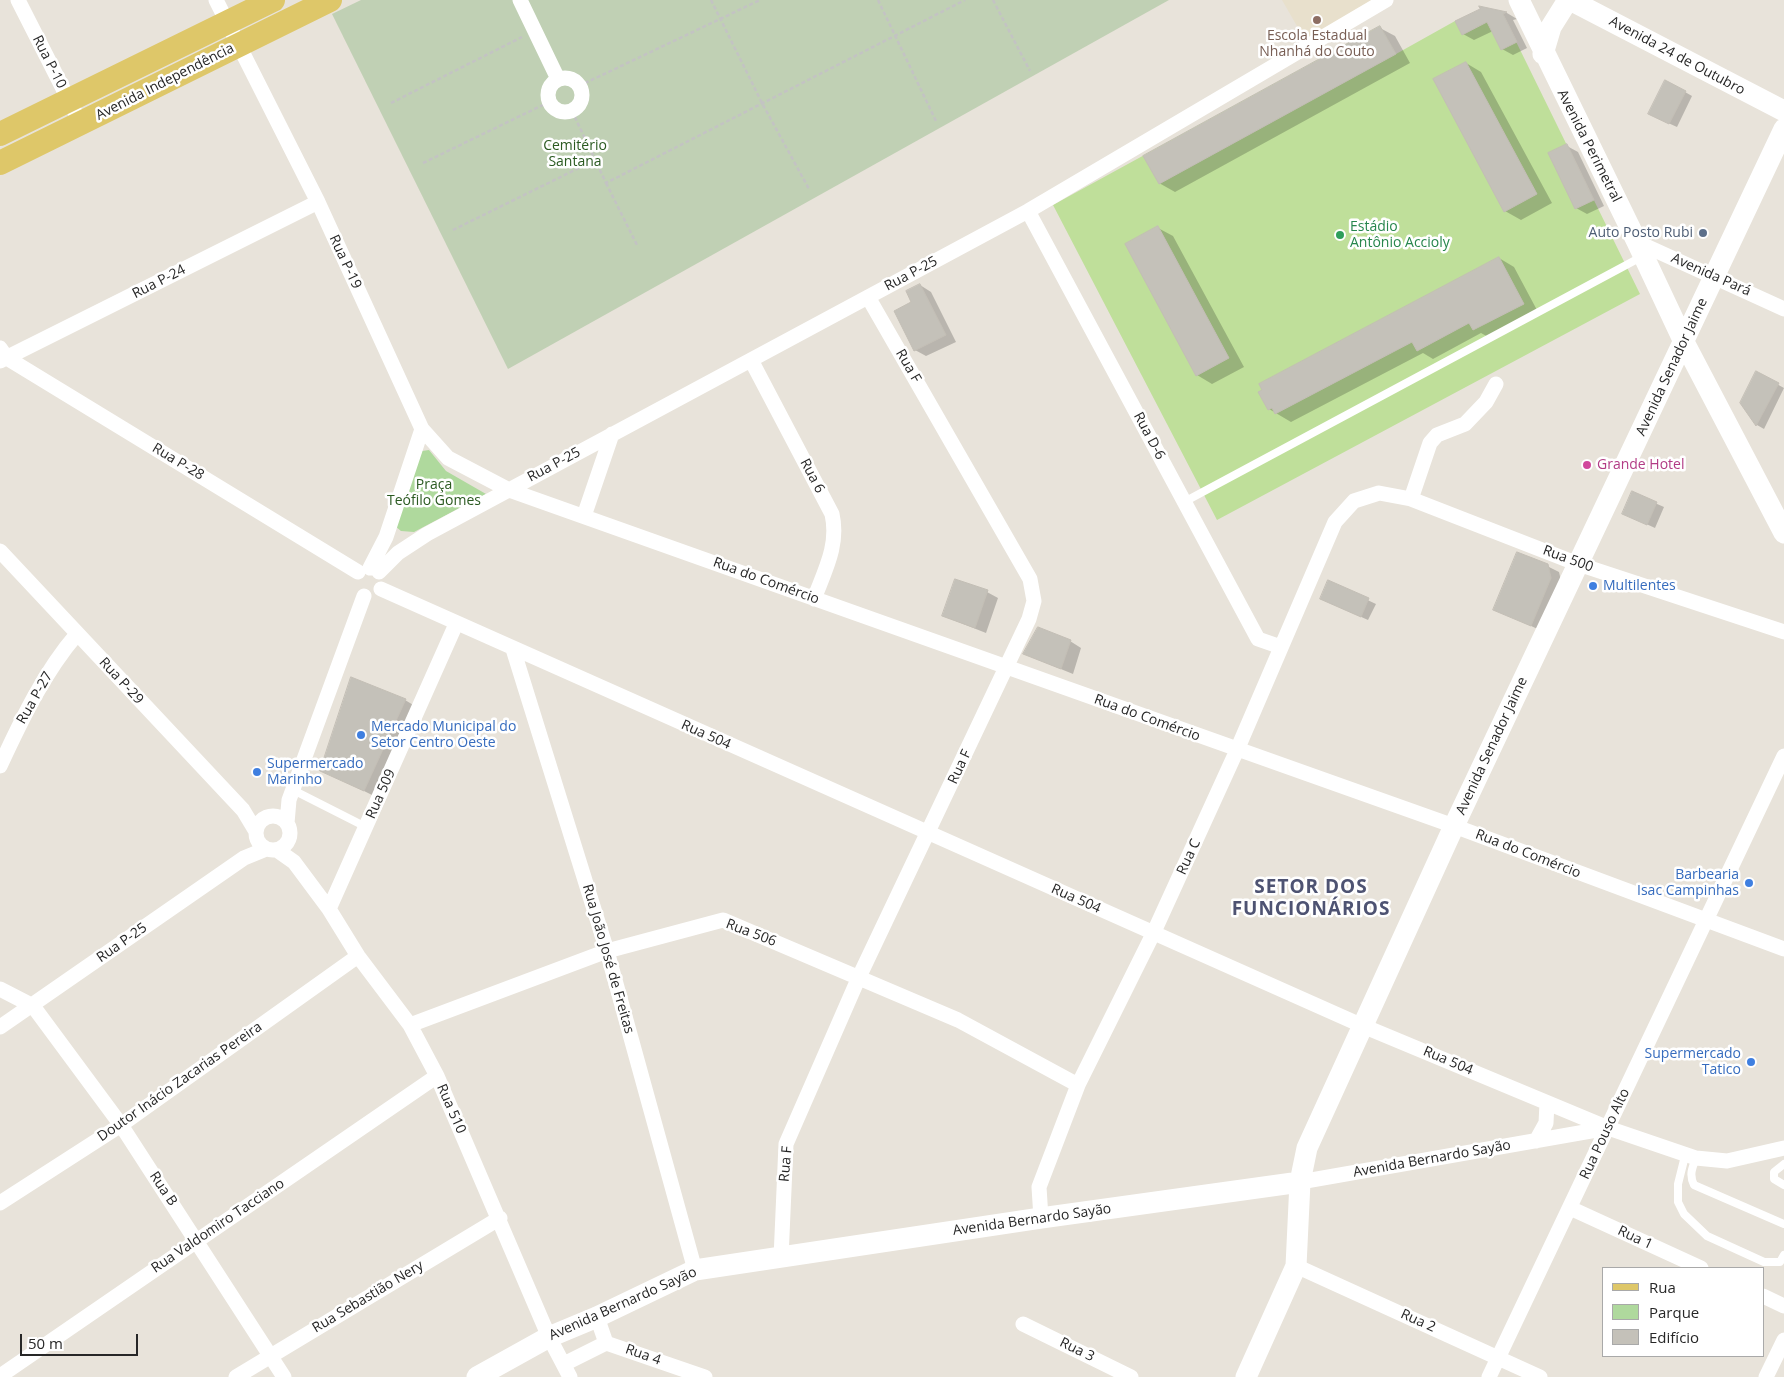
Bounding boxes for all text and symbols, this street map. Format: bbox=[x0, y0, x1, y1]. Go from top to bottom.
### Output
street label: Avenida 24 de Outubro bbox=[1606, 13, 1748, 99]
marker: Escola Estadual Nhanhá do Couto bbox=[1311, 14, 1323, 26]
place label: Escola Estadual Nhanhá do Couto bbox=[1259, 28, 1375, 60]
street label: Rua P-10 bbox=[28, 33, 70, 91]
street label: Avenida Independência bbox=[93, 40, 237, 124]
street label: Avenida Perimetral bbox=[1553, 87, 1625, 205]
park label: Cemitério Santana bbox=[543, 138, 607, 170]
place label: Estádio Antônio Accioly bbox=[1350, 219, 1450, 252]
place label: Auto Posto Rubi bbox=[1589, 225, 1693, 241]
marker: Auto Posto Rubi bbox=[1697, 227, 1709, 239]
marker: Estádio Antônio Accioly bbox=[1334, 229, 1346, 241]
street label: Rua P-19 bbox=[325, 232, 365, 292]
street label: Avenida Pará bbox=[1669, 250, 1753, 300]
street label: Rua P-25 bbox=[882, 253, 940, 295]
street label: Rua P-24 bbox=[130, 261, 188, 303]
street label: Avenida Senador Jaime bbox=[1633, 295, 1711, 439]
street label: Rua F bbox=[892, 346, 924, 386]
street label: Rua D-6 bbox=[1130, 409, 1168, 463]
street label: Rua P-28 bbox=[149, 440, 207, 484]
street label: Rua P-25 bbox=[525, 444, 583, 486]
street label: Rua 6 bbox=[796, 456, 828, 496]
place label: Grande Hotel bbox=[1597, 457, 1684, 473]
marker: Grande Hotel bbox=[1581, 459, 1593, 471]
park label: Praça Teófilo Gomes bbox=[387, 477, 481, 510]
street label: Rua 500 bbox=[1540, 542, 1596, 576]
street label: Rua do Comércio bbox=[711, 554, 821, 608]
place label: Multilentes bbox=[1603, 578, 1676, 594]
marker: Multilentes bbox=[1587, 580, 1599, 592]
street label: Rua P-29 bbox=[95, 654, 147, 708]
street label: Rua P-27 bbox=[13, 669, 57, 727]
street label: Avenida Senador Jaime bbox=[1453, 674, 1531, 818]
street label: Rua do Comércio bbox=[1092, 691, 1202, 745]
street label: Rua 504 bbox=[679, 717, 733, 753]
place label: Mercado Municipal do Setor Centro Oeste bbox=[371, 719, 516, 752]
marker: Mercado Municipal do Setor Centro Oeste bbox=[355, 729, 367, 741]
street label: Rua F bbox=[945, 747, 975, 787]
place label: Supermercado Marinho bbox=[267, 756, 363, 789]
marker: Supermercado Marinho bbox=[251, 766, 263, 778]
street label: Rua 509 bbox=[363, 767, 399, 821]
street label: Rua do Comércio bbox=[1473, 826, 1583, 882]
street label: Rua C bbox=[1173, 836, 1205, 878]
place label: Barbearia Isac Campinhas bbox=[1637, 867, 1739, 900]
district label: SETOR DOS FUNCIONÁRIOS bbox=[1230, 877, 1392, 921]
marker: Barbearia Isac Campinhas bbox=[1743, 877, 1755, 889]
street label: Rua 504 bbox=[1049, 881, 1103, 917]
street label: Rua João José de Freitas bbox=[579, 882, 637, 1036]
street label: Rua 506 bbox=[723, 916, 779, 950]
street label: Rua P-25 bbox=[94, 920, 150, 966]
street label: Doutor Inácio Zacarias Pereira bbox=[94, 1019, 266, 1145]
street label: Rua 504 bbox=[1420, 1043, 1476, 1079]
place label: Supermercado Tatico bbox=[1645, 1046, 1741, 1078]
marker: Supermercado Tatico bbox=[1745, 1056, 1757, 1068]
street label: Rua 510 bbox=[433, 1082, 469, 1136]
street label: Rua Pouso Alto bbox=[1577, 1086, 1633, 1182]
street label: Avenida Bernardo Sayão bbox=[1352, 1137, 1512, 1181]
street label: Rua F bbox=[776, 1145, 796, 1183]
street label: Rua B bbox=[145, 1169, 181, 1209]
street label: Rua Valdomiro Tacciano bbox=[148, 1175, 288, 1277]
street label: Avenida Bernardo Sayão bbox=[952, 1201, 1112, 1239]
street label: Rua 1 bbox=[1615, 1223, 1655, 1253]
street label: Rua Sebastião Nery bbox=[309, 1257, 427, 1337]
street label: Avenida Bernardo Sayão bbox=[547, 1264, 699, 1344]
legend bbox=[1602, 1267, 1764, 1357]
text: Rua bbox=[1649, 1277, 1676, 1297]
text: Parque bbox=[1649, 1302, 1699, 1322]
street label: Rua 2 bbox=[1398, 1306, 1438, 1336]
scale bar bbox=[22, 1324, 140, 1356]
text: Edifício bbox=[1649, 1327, 1699, 1347]
text: 50 m bbox=[28, 1333, 63, 1353]
street label: Rua 3 bbox=[1057, 1334, 1097, 1366]
street label: Rua 4 bbox=[623, 1341, 663, 1369]

